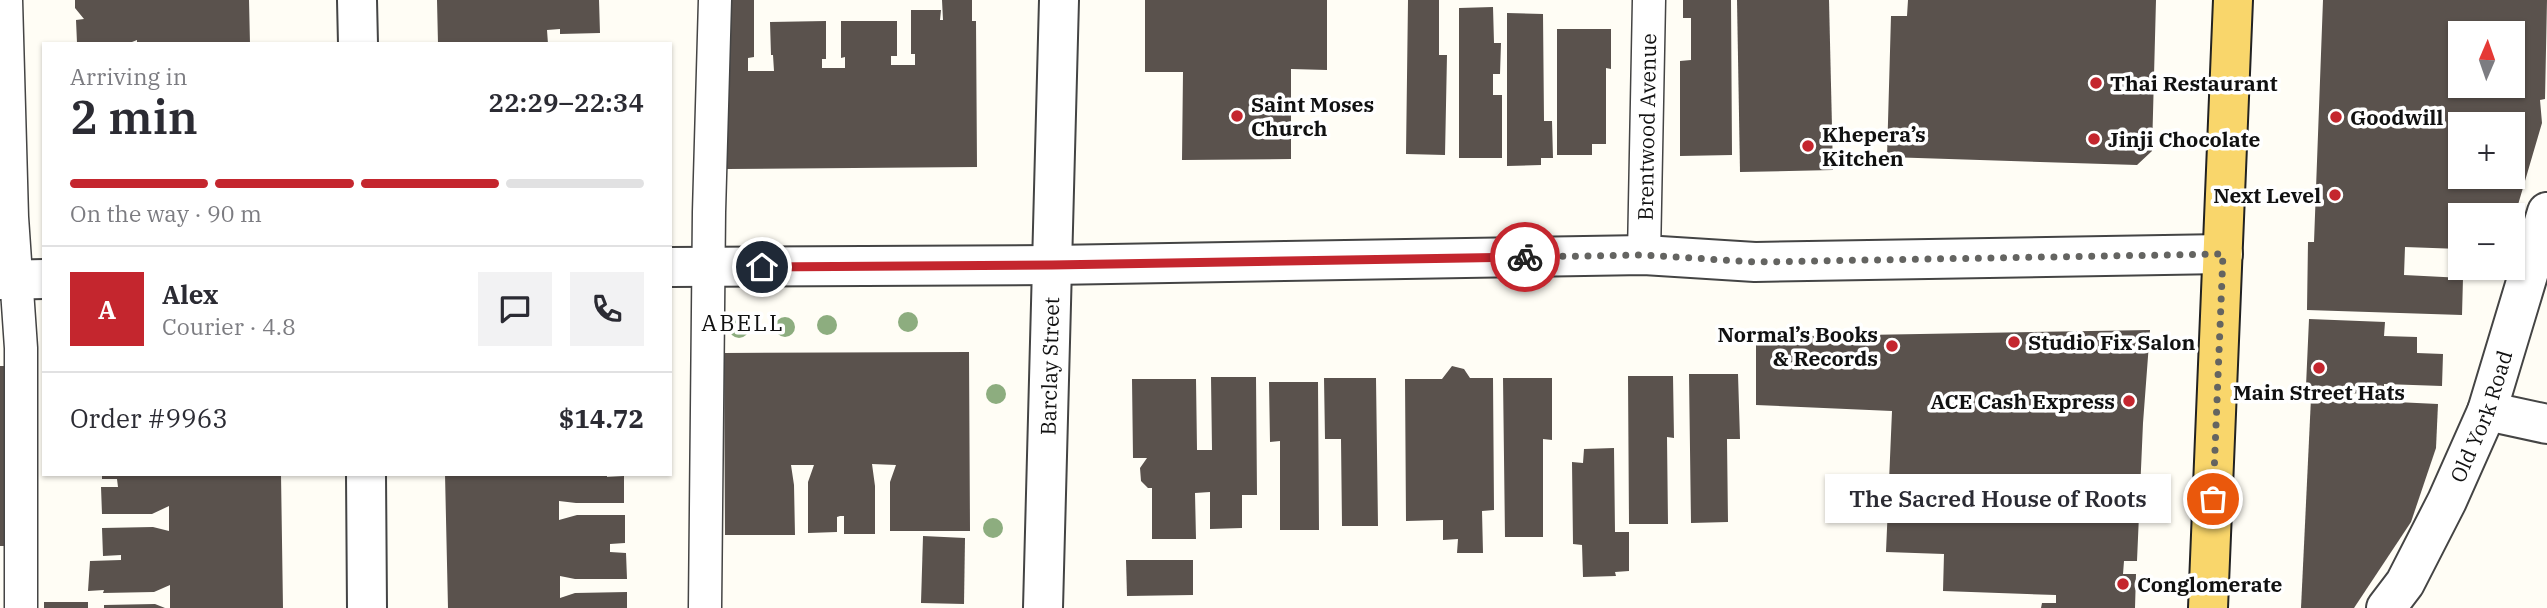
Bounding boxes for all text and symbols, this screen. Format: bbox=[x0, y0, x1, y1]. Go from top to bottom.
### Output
north arrow bbox=[2448, 21, 2525, 98]
map controls bbox=[2448, 21, 2525, 280]
street label: Brentwood Avenue bbox=[1631, 33, 1662, 221]
text: Arriving in bbox=[70, 61, 187, 91]
place label: Thai Restaurant bbox=[2110, 69, 2278, 97]
marker: Thai Restaurant bbox=[2088, 75, 2104, 91]
text: 22:29–22:34 bbox=[488, 85, 644, 119]
text: 2 min bbox=[70, 87, 198, 147]
place label: Saint Moses Church bbox=[1251, 90, 1374, 142]
place label: Goodwill bbox=[2350, 103, 2443, 131]
marker: Saint Moses Church bbox=[1229, 108, 1245, 124]
marker: Goodwill bbox=[2328, 109, 2344, 125]
button: + bbox=[2448, 112, 2525, 189]
place label: Khepera’s Kitchen bbox=[1822, 120, 1926, 172]
place label: Jinji Chocolate bbox=[2108, 125, 2260, 153]
marker: Jinji Chocolate bbox=[2086, 131, 2102, 147]
marker: Khepera’s Kitchen bbox=[1800, 138, 1816, 154]
place label: Next Level bbox=[2213, 181, 2321, 209]
marker: Next Level bbox=[2327, 187, 2343, 203]
text: On the way · 90 m bbox=[70, 198, 262, 228]
button: − bbox=[2448, 203, 2525, 280]
courier bbox=[1490, 222, 1560, 292]
pin bbox=[732, 237, 792, 297]
icon: bike bbox=[1506, 238, 1544, 276]
icon: home bbox=[743, 248, 781, 286]
button: chat bbox=[478, 272, 552, 346]
button: phone bbox=[570, 272, 644, 346]
text: Alex bbox=[162, 277, 218, 311]
text: A bbox=[98, 292, 116, 326]
street label: Barclay Street bbox=[1034, 297, 1065, 436]
district label: ABELL bbox=[701, 307, 785, 337]
text: Courier · 4.8 bbox=[162, 311, 296, 341]
place label: Normal’s Books & Records bbox=[1718, 320, 1878, 372]
place label: Studio Fix Salon bbox=[2028, 328, 2195, 356]
marker: Studio Fix Salon bbox=[2006, 334, 2022, 350]
marker: Normal’s Books & Records bbox=[1884, 338, 1900, 354]
street label: Old York Road bbox=[2443, 347, 2519, 487]
marker: Main Street Hats bbox=[2311, 360, 2327, 376]
place label: Main Street Hats bbox=[2233, 378, 2405, 406]
place label: ACE Cash Express bbox=[1930, 387, 2115, 415]
marker: ACE Cash Express bbox=[2121, 393, 2137, 409]
text: Order #9963 bbox=[70, 401, 228, 435]
text: $14.72 bbox=[559, 401, 644, 435]
pin bbox=[2183, 469, 2243, 529]
callout: The Sacred House of Roots bbox=[1825, 475, 2171, 524]
icon: bag bbox=[2194, 480, 2232, 518]
text: The Sacred House of Roots bbox=[1849, 483, 2147, 513]
place label: Conglomerate bbox=[2137, 570, 2283, 598]
marker: Conglomerate bbox=[2115, 576, 2131, 592]

